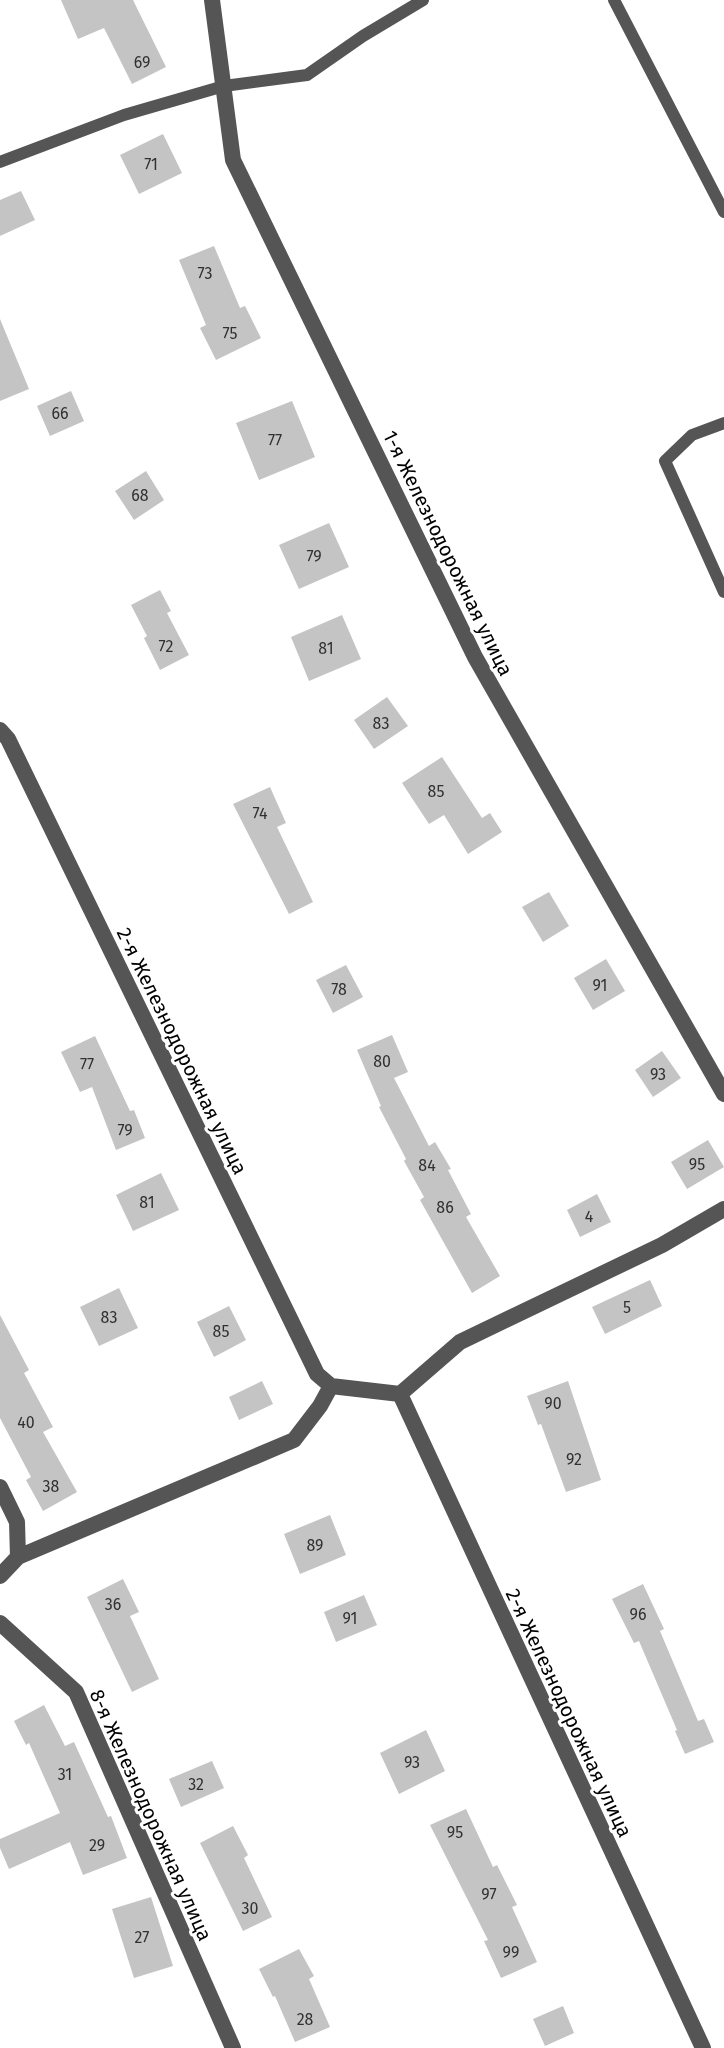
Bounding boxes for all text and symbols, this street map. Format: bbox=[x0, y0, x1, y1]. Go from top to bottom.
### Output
house number: 69 bbox=[134, 53, 150, 72]
house number: 71 bbox=[144, 155, 158, 174]
house number: 73 bbox=[198, 264, 212, 283]
house number: 75 bbox=[223, 324, 237, 343]
house number: 66 bbox=[51, 404, 69, 423]
street label: 1-я Железнодорожная улица bbox=[378, 426, 518, 680]
house number: 77 bbox=[268, 431, 282, 450]
house number: 68 bbox=[131, 486, 149, 505]
house number: 79 bbox=[306, 547, 322, 566]
house number: 72 bbox=[159, 637, 173, 656]
house number: 81 bbox=[318, 639, 334, 658]
house number: 83 bbox=[373, 714, 389, 733]
house number: 85 bbox=[428, 782, 444, 801]
house number: 74 bbox=[253, 804, 268, 823]
street label: 2-я Железнодорожная улица bbox=[112, 924, 252, 1178]
house number: 91 bbox=[592, 976, 608, 995]
house number: 78 bbox=[331, 980, 347, 999]
house number: 80 bbox=[373, 1052, 391, 1071]
house number: 77 bbox=[80, 1055, 94, 1074]
house number: 93 bbox=[650, 1065, 666, 1084]
house number: 79 bbox=[117, 1121, 133, 1140]
house number: 95 bbox=[689, 1155, 705, 1174]
house number: 84 bbox=[418, 1156, 436, 1175]
house number: 81 bbox=[139, 1193, 155, 1212]
house number: 86 bbox=[436, 1198, 454, 1217]
house number: 4 bbox=[585, 1207, 594, 1226]
house number: 5 bbox=[623, 1298, 631, 1317]
house number: 83 bbox=[101, 1308, 117, 1327]
house number: 85 bbox=[213, 1322, 229, 1341]
house number: 90 bbox=[544, 1394, 562, 1413]
house number: 40 bbox=[17, 1413, 35, 1432]
house number: 92 bbox=[566, 1450, 582, 1469]
house number: 38 bbox=[43, 1477, 60, 1496]
house number: 89 bbox=[307, 1536, 323, 1555]
street label: 2-я Железнодорожная улица bbox=[501, 1585, 637, 1841]
house number: 36 bbox=[105, 1595, 121, 1614]
house number: 96 bbox=[630, 1605, 646, 1624]
house number: 91 bbox=[342, 1609, 358, 1628]
street label: 8-я Железнодорожная улица bbox=[85, 1686, 217, 1944]
house number: 93 bbox=[404, 1753, 420, 1772]
house number: 31 bbox=[58, 1765, 72, 1784]
house number: 32 bbox=[188, 1775, 204, 1794]
house number: 95 bbox=[447, 1823, 463, 1842]
house number: 29 bbox=[89, 1836, 105, 1855]
house number: 97 bbox=[481, 1885, 497, 1904]
house number: 30 bbox=[242, 1899, 259, 1918]
house number: 27 bbox=[135, 1928, 149, 1947]
house number: 99 bbox=[503, 1943, 519, 1962]
house number: 28 bbox=[297, 2010, 314, 2029]

